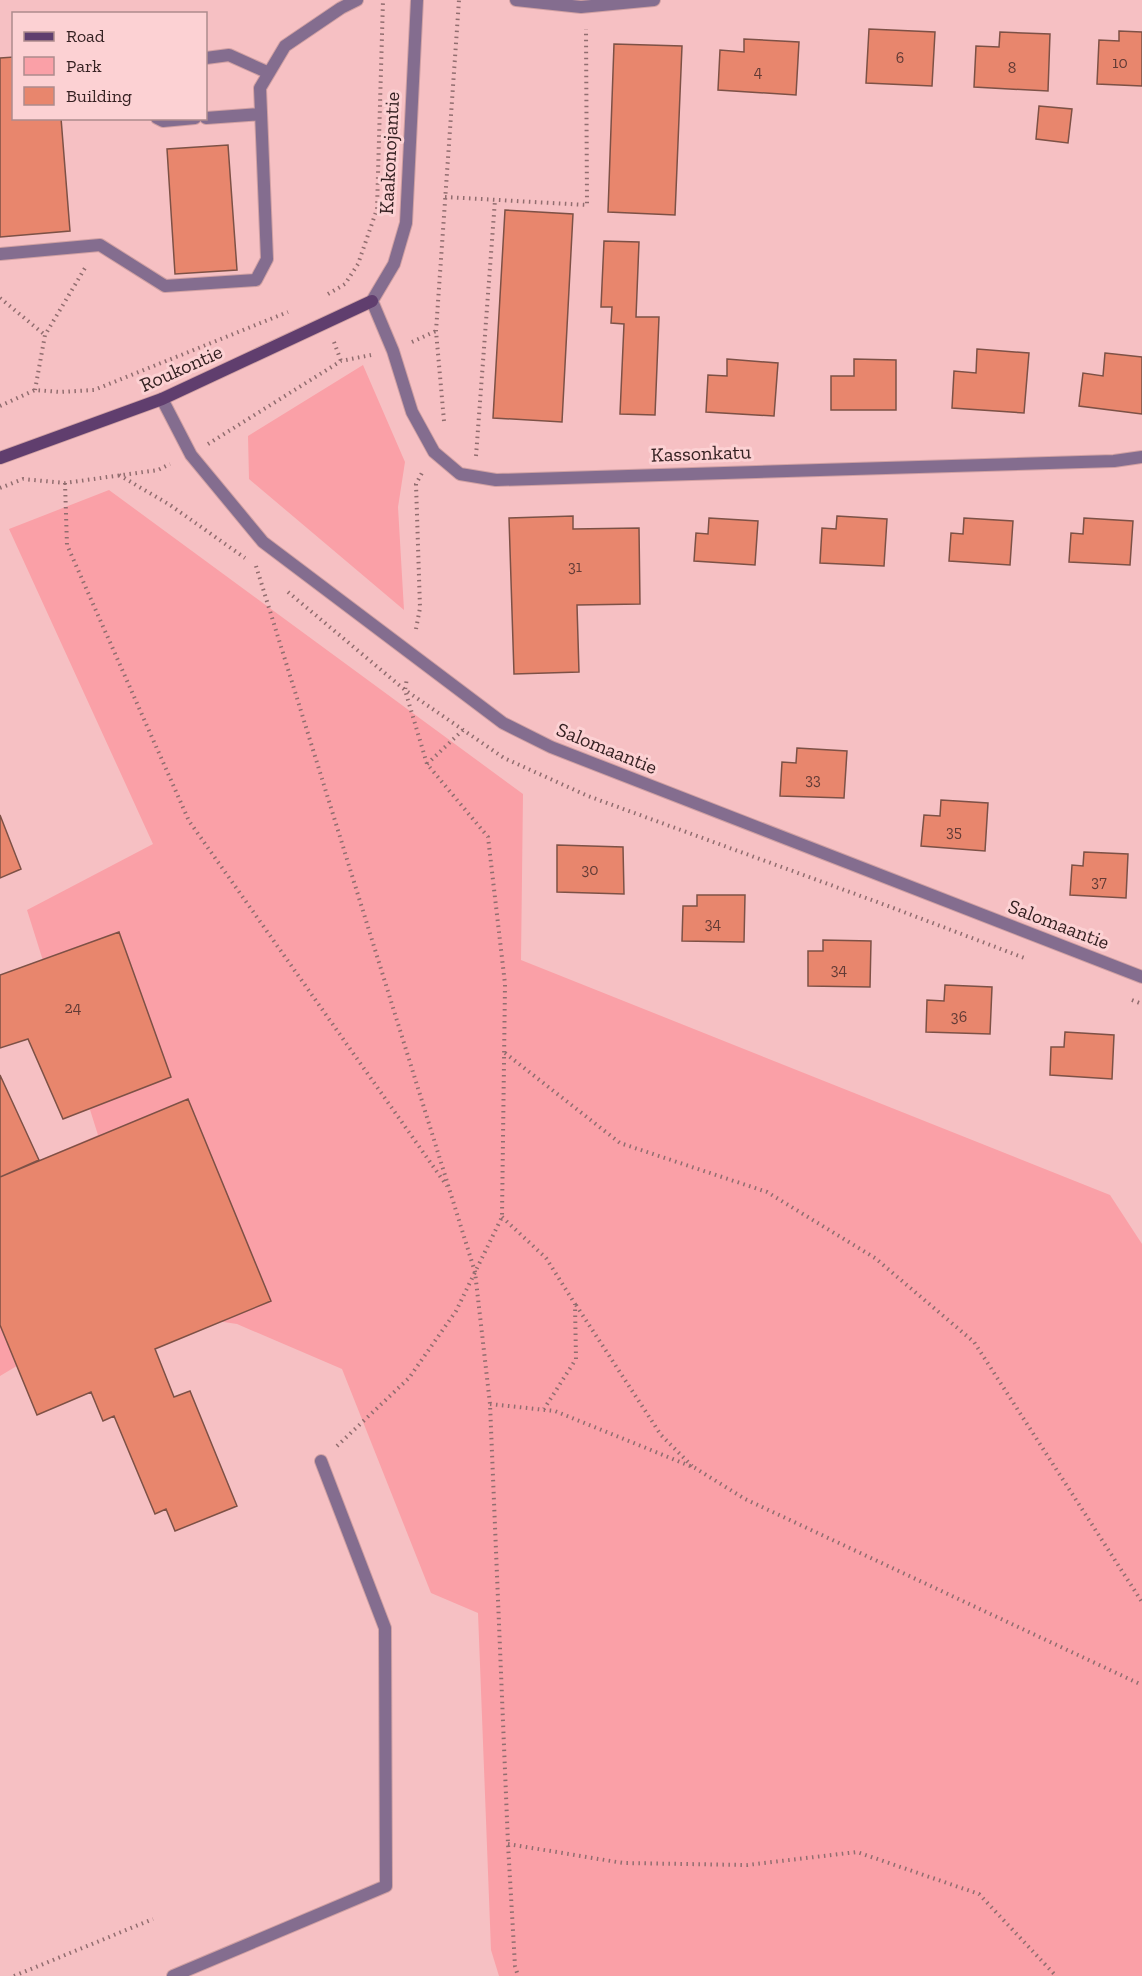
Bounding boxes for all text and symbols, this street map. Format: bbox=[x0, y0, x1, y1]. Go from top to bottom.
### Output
legend bbox=[12, 12, 207, 120]
text: Road bbox=[66, 25, 105, 47]
house number: 6 bbox=[896, 48, 904, 67]
house number: 10 bbox=[1112, 53, 1128, 72]
text: Park bbox=[66, 55, 102, 77]
house number: 8 bbox=[1008, 58, 1016, 77]
house number: 4 bbox=[754, 62, 763, 81]
text: Building bbox=[66, 85, 132, 107]
street label: Kaakonojantie bbox=[374, 91, 404, 215]
street label: Roukontie bbox=[136, 339, 226, 397]
street label: Kassonkatu bbox=[650, 439, 752, 467]
house number: 31 bbox=[568, 557, 582, 576]
street label: Salomaantie bbox=[553, 717, 661, 779]
house number: 33 bbox=[805, 770, 821, 789]
house number: 35 bbox=[946, 822, 962, 841]
house number: 30 bbox=[581, 860, 599, 879]
house number: 37 bbox=[1091, 872, 1107, 891]
street label: Salomaantie bbox=[1005, 894, 1113, 954]
house number: 34 bbox=[705, 914, 722, 933]
house number: 34 bbox=[831, 960, 848, 979]
house number: 24 bbox=[65, 998, 82, 1017]
house number: 36 bbox=[951, 1007, 967, 1026]

